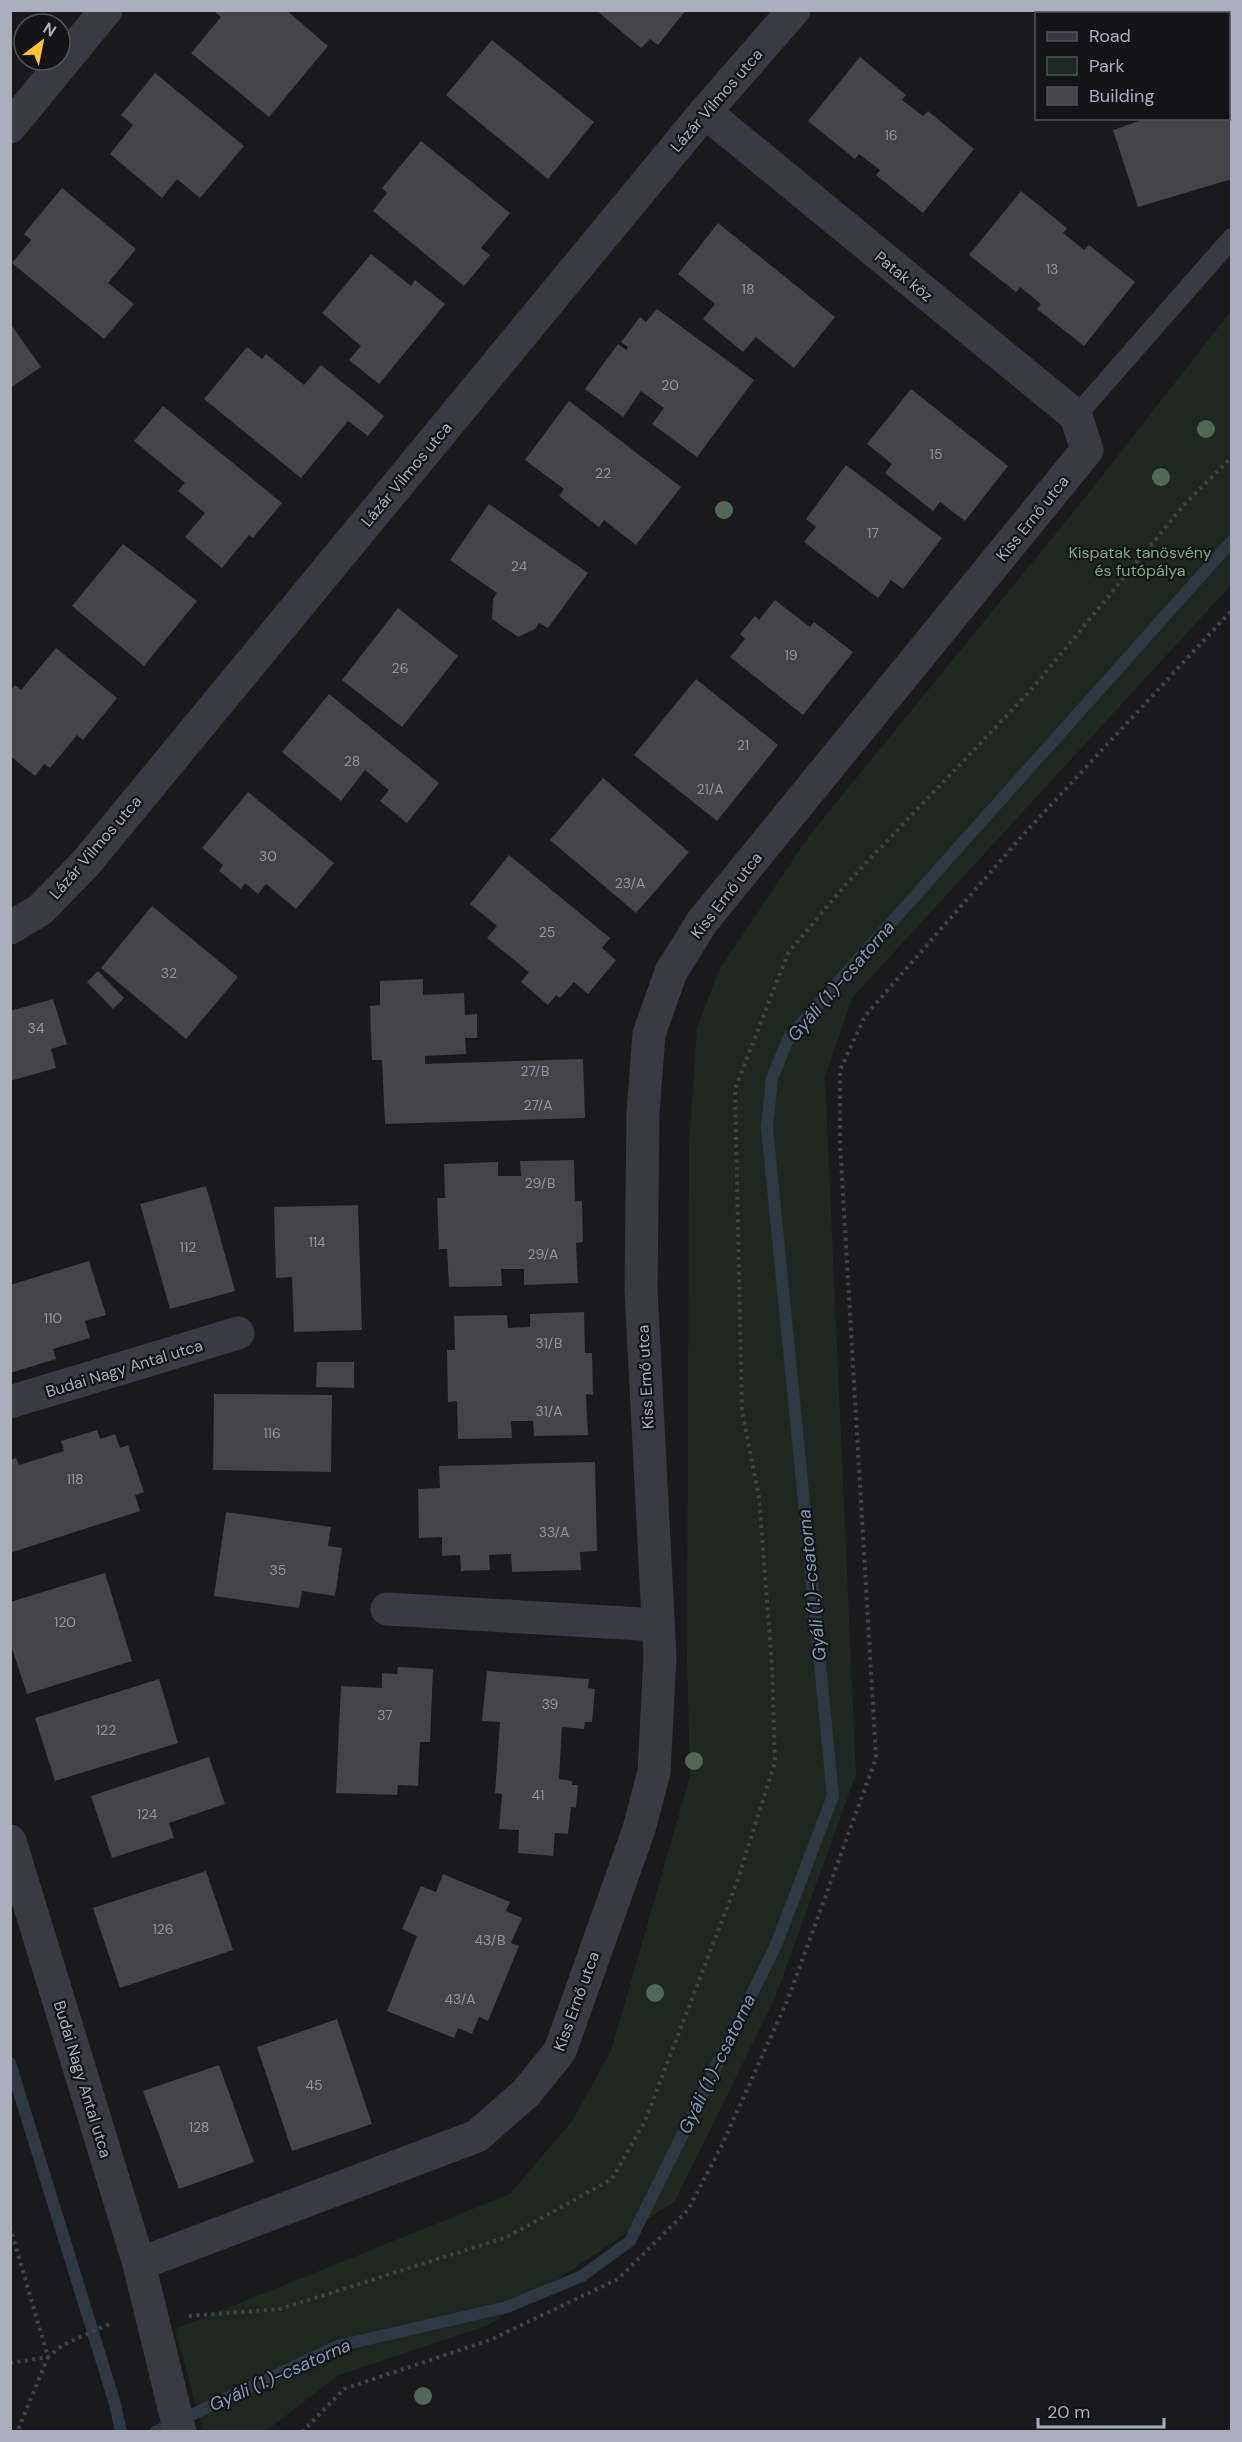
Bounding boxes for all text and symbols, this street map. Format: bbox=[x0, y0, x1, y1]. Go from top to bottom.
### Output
north arrow bbox=[12, 12, 72, 72]
legend bbox=[1035, 12, 1230, 120]
text: N bbox=[39, 18, 60, 42]
text: Road bbox=[1089, 24, 1131, 48]
street label: Lázár Vilmos utca bbox=[666, 44, 767, 156]
text: Park bbox=[1089, 54, 1125, 78]
text: Building bbox=[1089, 84, 1154, 108]
house number: 16 bbox=[884, 126, 898, 144]
street label: Patak köz bbox=[870, 247, 937, 306]
house number: 13 bbox=[1046, 260, 1058, 278]
house number: 18 bbox=[742, 280, 754, 298]
house number: 20 bbox=[661, 376, 679, 394]
street label: Lázár Vilmos utca bbox=[356, 418, 456, 531]
house number: 15 bbox=[930, 445, 942, 463]
house number: 22 bbox=[595, 464, 611, 482]
street label: Kiss Ernő utca bbox=[991, 471, 1073, 566]
house number: 17 bbox=[867, 524, 879, 542]
park label: Kispatak tanösvény és futópálya bbox=[1068, 542, 1212, 581]
house number: 24 bbox=[511, 557, 528, 575]
house number: 19 bbox=[784, 646, 798, 664]
house number: 26 bbox=[392, 659, 408, 677]
house number: 21 bbox=[737, 736, 749, 754]
house number: 28 bbox=[344, 752, 360, 770]
house number: 21/A bbox=[696, 780, 724, 798]
street label: Lázár Vilmos utca bbox=[45, 791, 146, 903]
house number: 30 bbox=[259, 847, 277, 865]
street label: Kiss Ernő utca bbox=[686, 848, 767, 943]
house number: 23/A bbox=[615, 874, 645, 892]
water label: Gyáli (1.)-csatorna bbox=[782, 916, 900, 1046]
house number: 25 bbox=[539, 923, 555, 941]
house number: 32 bbox=[161, 964, 177, 982]
house number: 34 bbox=[28, 1019, 45, 1037]
house number: 27/B bbox=[521, 1062, 549, 1080]
house number: 27/A bbox=[524, 1096, 552, 1114]
house number: 29/B bbox=[525, 1174, 555, 1192]
house number: 114 bbox=[308, 1233, 326, 1251]
house number: 112 bbox=[180, 1238, 196, 1256]
house number: 29/A bbox=[528, 1245, 558, 1263]
house number: 110 bbox=[44, 1309, 62, 1327]
street label: Kiss Ernő utca bbox=[632, 1324, 659, 1430]
house number: 31/B bbox=[535, 1334, 563, 1352]
street label: Budai Nagy Antal utca bbox=[43, 1335, 205, 1402]
house number: 31/A bbox=[535, 1402, 563, 1420]
house number: 116 bbox=[263, 1424, 281, 1442]
house number: 118 bbox=[66, 1470, 84, 1488]
water label: Gyáli (1.)-csatorna bbox=[792, 1508, 832, 1662]
house number: 33/A bbox=[539, 1523, 569, 1541]
house number: 35 bbox=[270, 1561, 286, 1579]
house number: 120 bbox=[54, 1613, 76, 1631]
house number: 39 bbox=[542, 1695, 559, 1713]
house number: 37 bbox=[377, 1706, 393, 1724]
house number: 122 bbox=[96, 1721, 116, 1739]
house number: 41 bbox=[532, 1786, 544, 1804]
house number: 124 bbox=[137, 1805, 158, 1823]
house number: 126 bbox=[152, 1920, 174, 1938]
house number: 43/B bbox=[475, 1931, 505, 1949]
street label: Kiss Ernő utca bbox=[549, 1948, 604, 2054]
house number: 43/A bbox=[445, 1990, 475, 2008]
water label: Gyáli (1.)-csatorna bbox=[673, 1990, 761, 2138]
street label: Budai Nagy Antal utca bbox=[49, 1998, 116, 2160]
house number: 45 bbox=[305, 2076, 323, 2094]
house number: 128 bbox=[189, 2118, 209, 2136]
water label: Gyáli (1.)-csatorna bbox=[205, 2333, 355, 2417]
scale bar bbox=[1038, 2391, 1164, 2429]
text: 20 m bbox=[1047, 2400, 1090, 2424]

